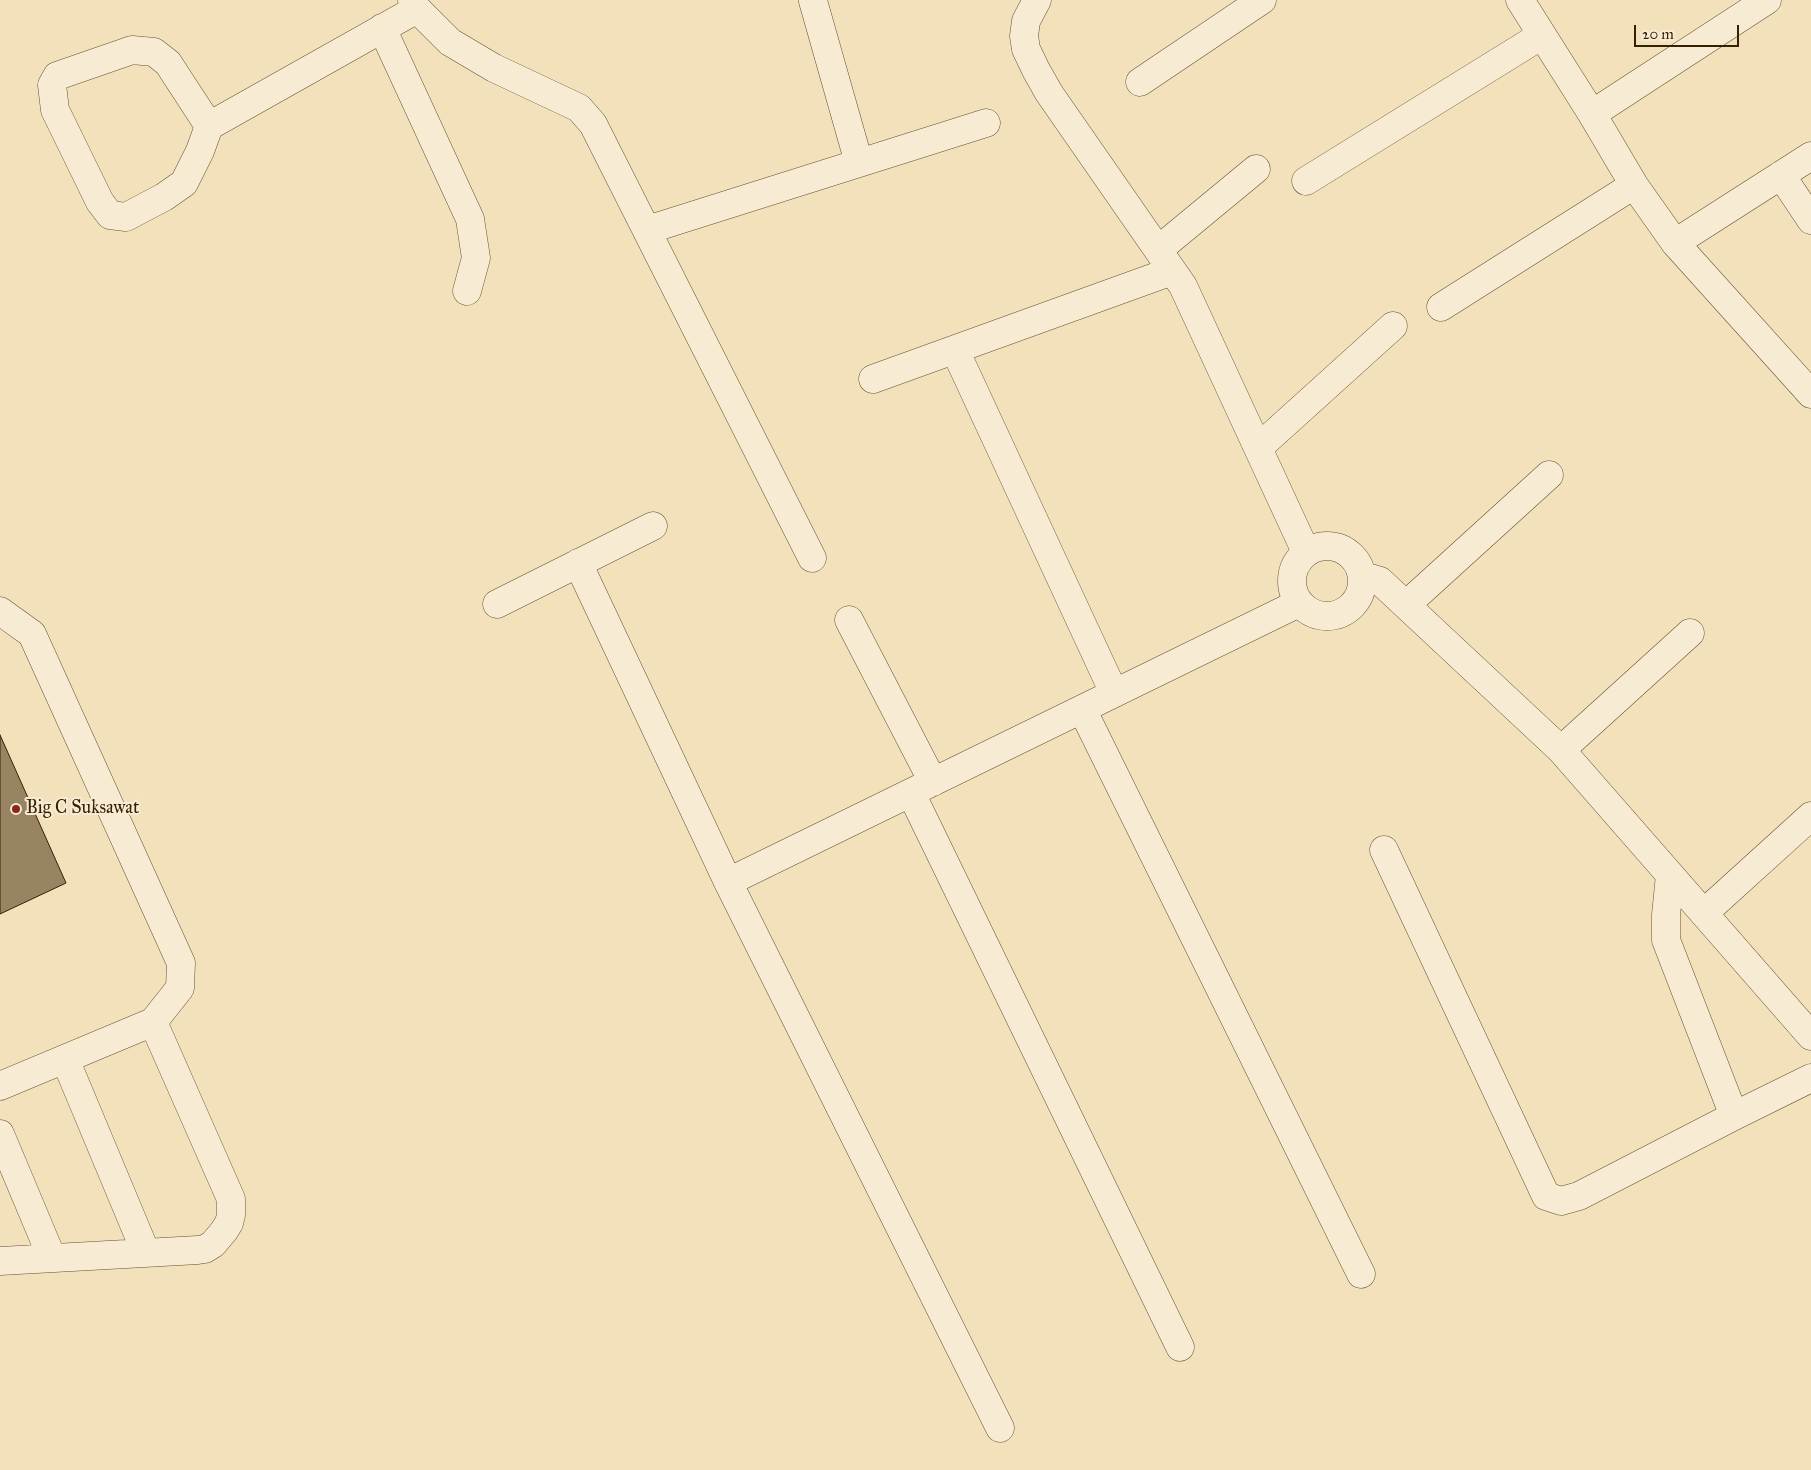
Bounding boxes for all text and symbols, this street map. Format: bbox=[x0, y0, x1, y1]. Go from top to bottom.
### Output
scale bar bbox=[1636, 15, 1741, 47]
text: 20 m bbox=[1642, 25, 1674, 43]
place label: Big C Suksawat bbox=[26, 798, 139, 820]
marker: Big C Suksawat bbox=[10, 803, 22, 815]

